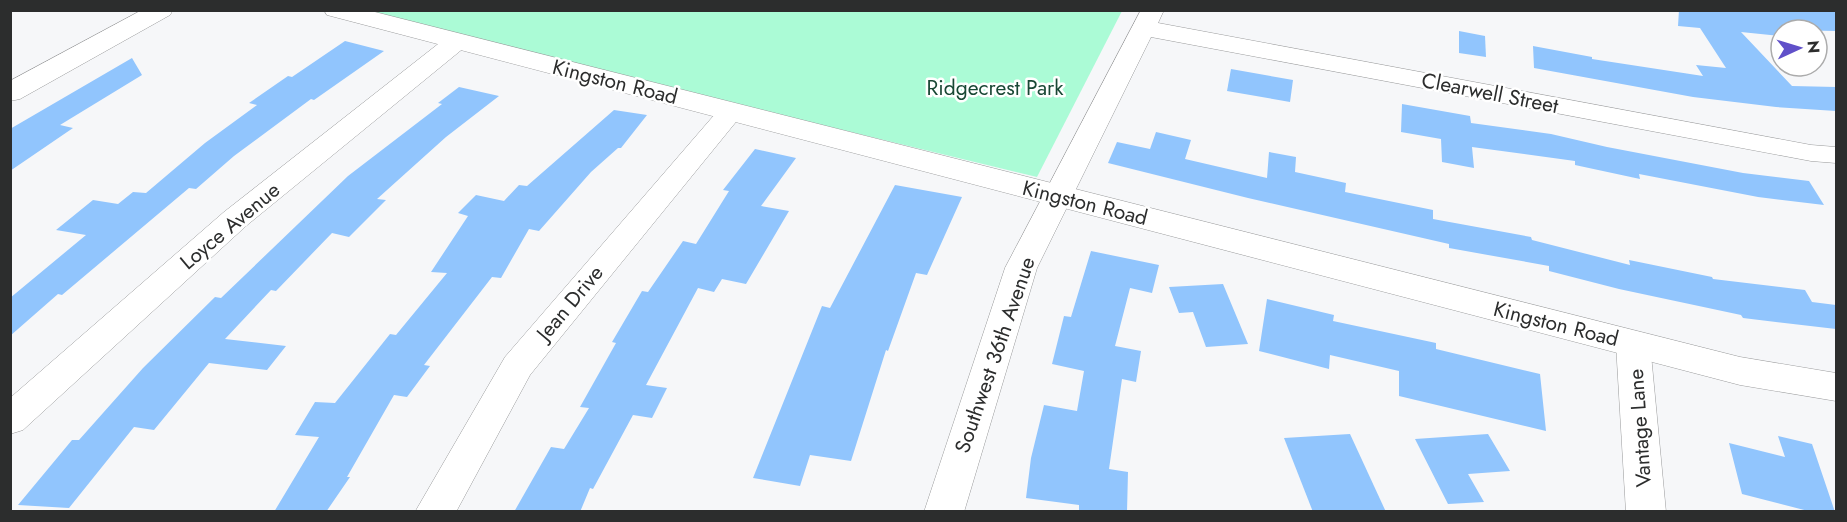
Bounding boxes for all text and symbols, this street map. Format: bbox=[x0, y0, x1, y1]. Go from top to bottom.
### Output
north arrow bbox=[1769, 18, 1829, 78]
text: N bbox=[1802, 40, 1825, 54]
street label: Kingston Road bbox=[549, 52, 681, 112]
street label: Clearwell Street bbox=[1419, 65, 1561, 121]
park label: Ridgecrest Park bbox=[927, 73, 1064, 103]
street label: Kingston Road bbox=[1019, 173, 1151, 233]
street label: Loyce Avenue bbox=[174, 175, 287, 277]
street label: Southwest 36th Avenue bbox=[947, 253, 1043, 457]
street label: Jean Drive bbox=[528, 259, 611, 349]
street label: Kingston Road bbox=[1490, 294, 1622, 354]
street label: Vantage Lane bbox=[1621, 368, 1659, 488]

